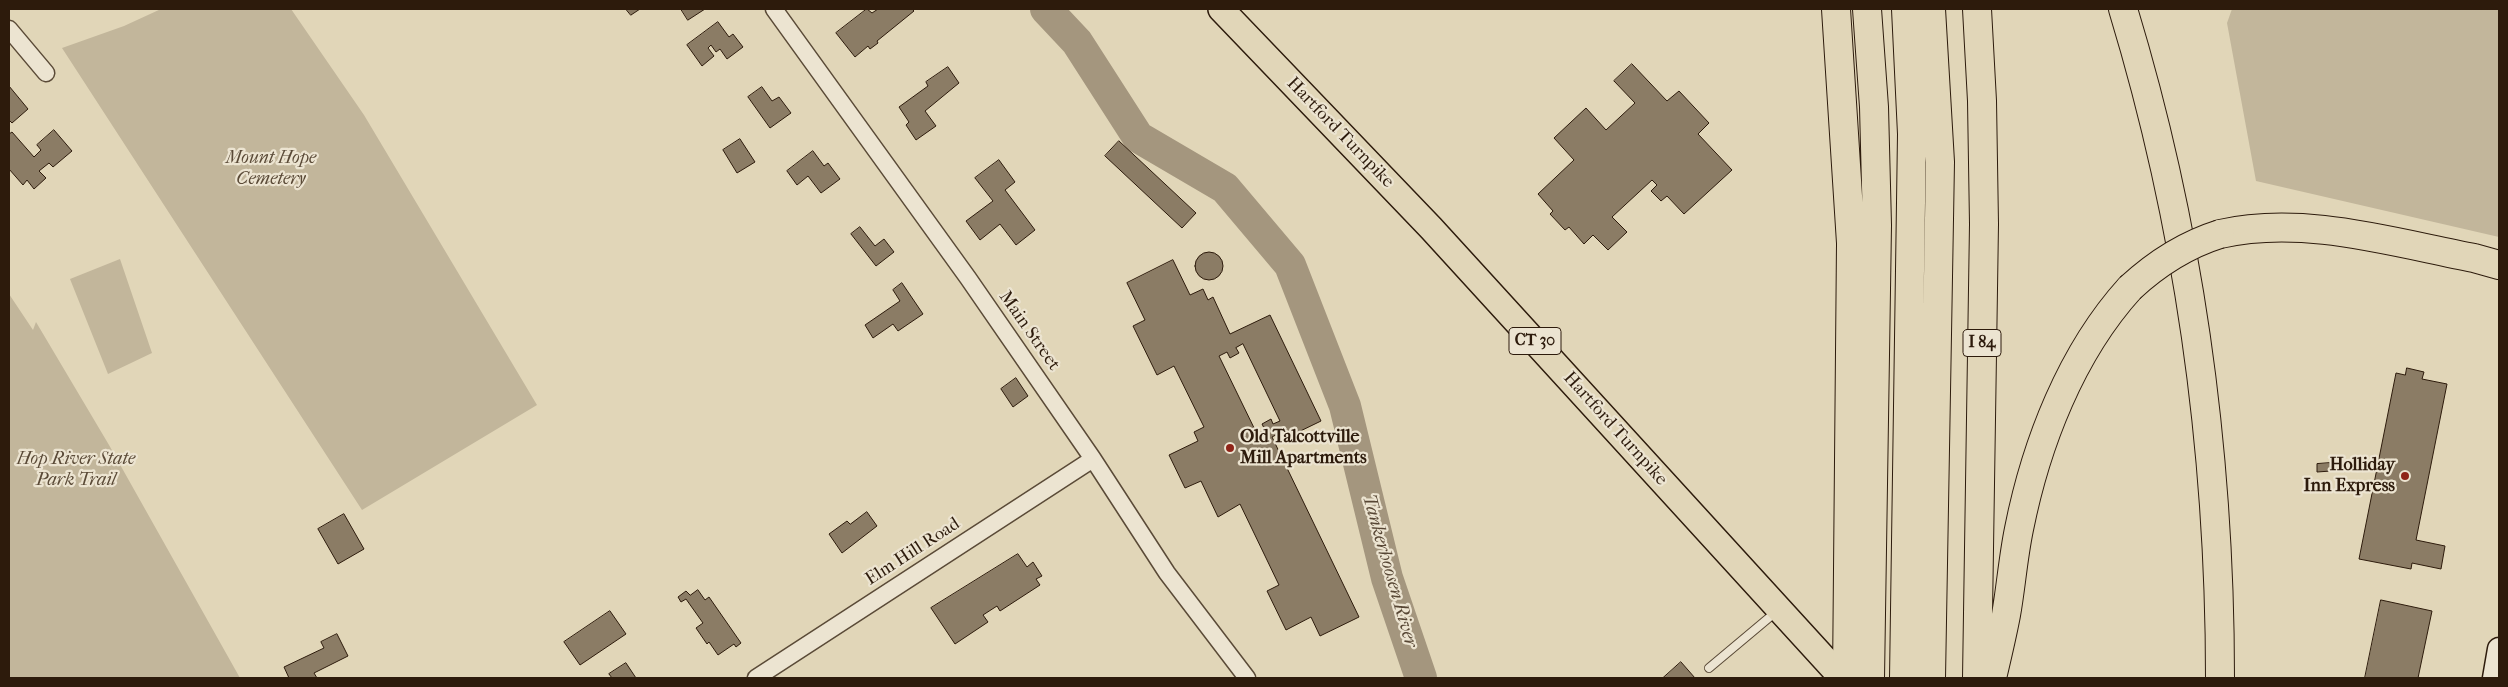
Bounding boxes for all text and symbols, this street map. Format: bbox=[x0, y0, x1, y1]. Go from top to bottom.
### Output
street label: Hartford Turnpike bbox=[1282, 73, 1398, 193]
park label: Mount Hope Cemetery bbox=[226, 148, 316, 190]
street label: Main Street bbox=[994, 287, 1064, 375]
road number: CT 30 bbox=[1509, 328, 1561, 354]
road number: I 84 bbox=[1963, 329, 2001, 356]
street label: Hartford Turnpike bbox=[1558, 368, 1672, 490]
place label: Old Talcottville Mill Apartments bbox=[1240, 427, 1367, 469]
marker: Old Talcottville Mill Apartments bbox=[1224, 442, 1236, 454]
park label: Hop River State Park Trail bbox=[17, 449, 135, 492]
place label: Holliday Inn Express bbox=[2303, 455, 2395, 498]
marker: Holliday Inn Express bbox=[2399, 470, 2411, 482]
water label: Tankerhoosen River bbox=[1356, 492, 1422, 650]
street label: Elm Hill Road bbox=[862, 513, 964, 591]

